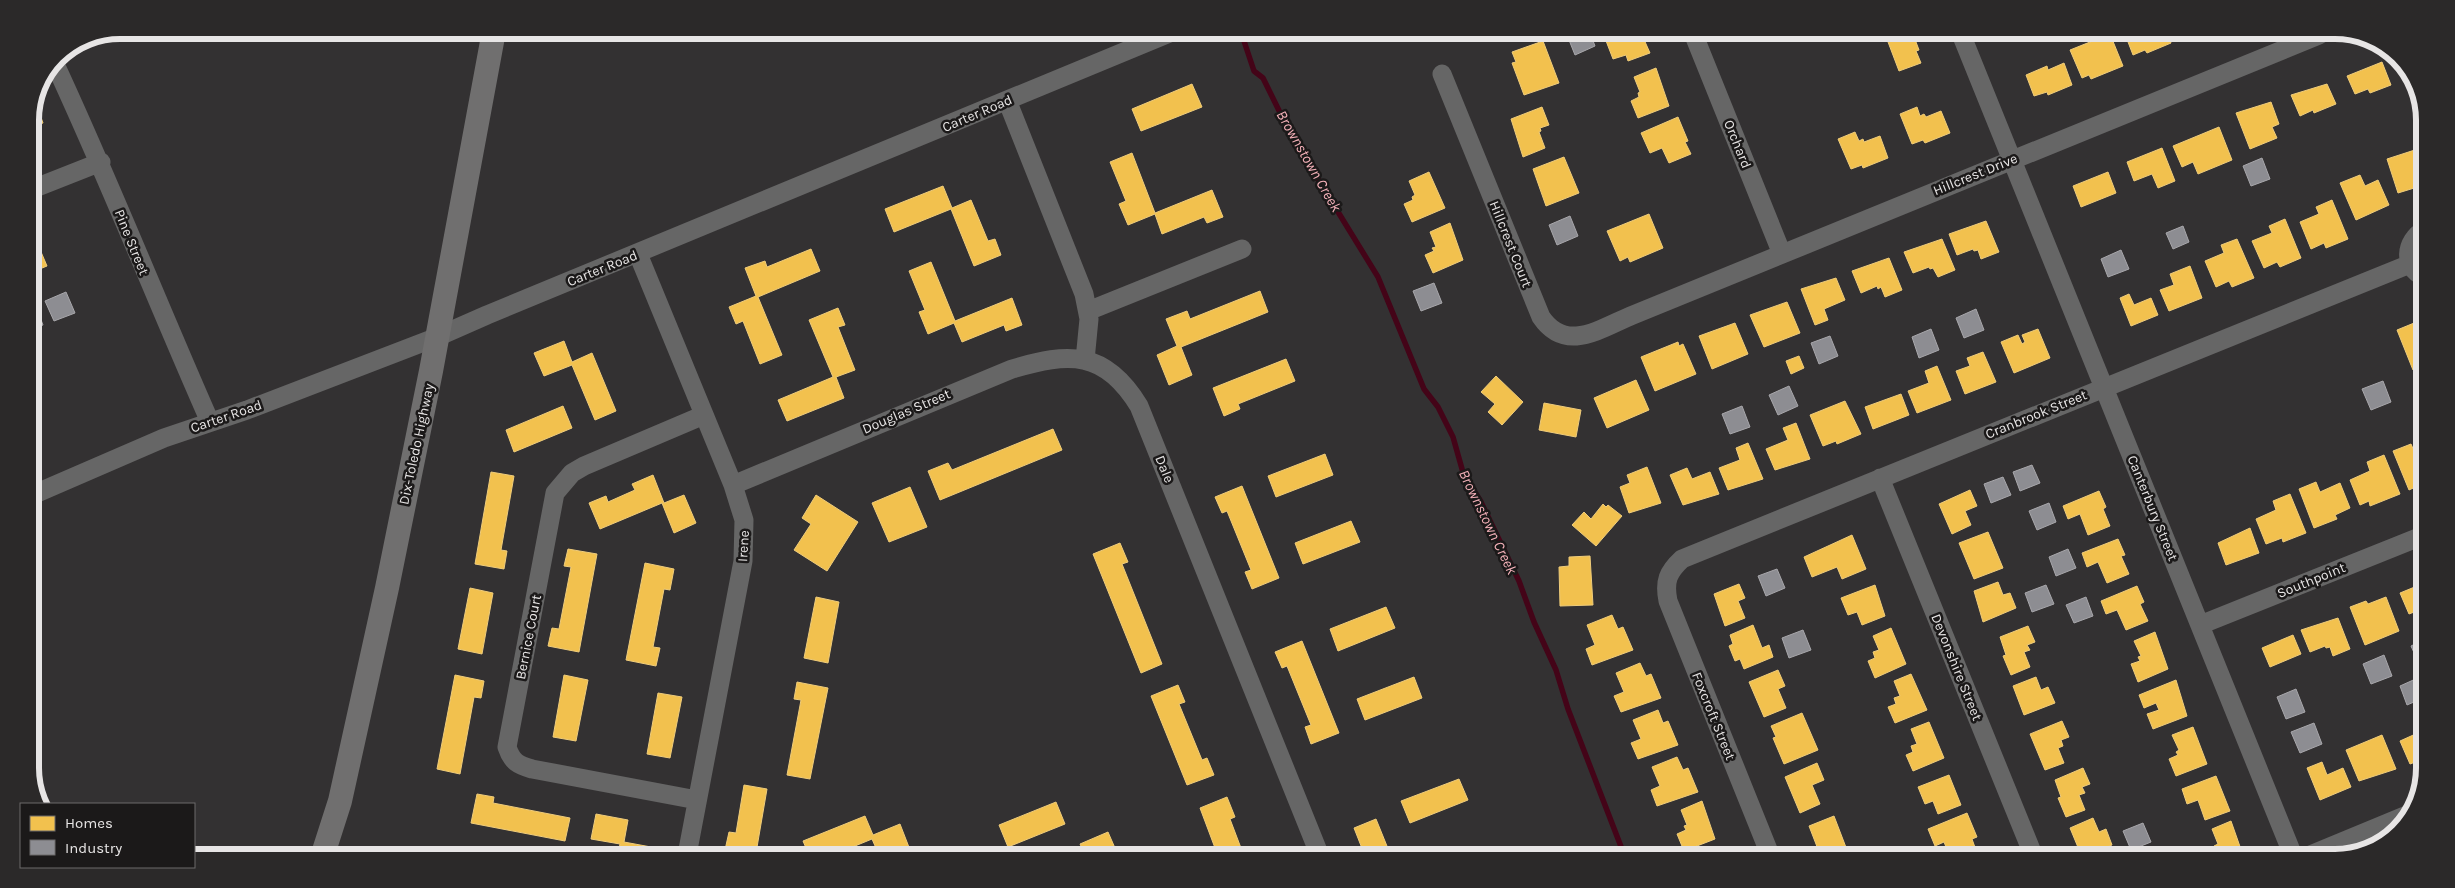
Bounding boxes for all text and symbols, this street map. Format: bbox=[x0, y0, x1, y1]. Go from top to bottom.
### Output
street label: Carter Road bbox=[940, 91, 1015, 136]
water label: Brownstown Creek bbox=[1273, 107, 1346, 215]
street label: Orchard bbox=[1720, 117, 1755, 171]
street label: Hillcrest Drive bbox=[1931, 150, 2020, 199]
street label: Hillcrest Court bbox=[1485, 198, 1536, 290]
street label: Pine Street bbox=[111, 207, 152, 278]
street label: Carter Road bbox=[565, 247, 640, 290]
street label: Dix-Toledo Highway bbox=[395, 381, 438, 506]
street label: Douglas Street bbox=[860, 385, 953, 438]
street label: Cranbrook Street bbox=[1983, 386, 2089, 443]
street label: Carter Road bbox=[188, 396, 264, 437]
street label: Dale bbox=[1151, 453, 1178, 485]
street label: Canterbury Street bbox=[2124, 453, 2181, 563]
water label: Brownstown Creek bbox=[1455, 467, 1521, 578]
street label: Irene bbox=[734, 530, 753, 562]
street label: Southpoint bbox=[2275, 559, 2348, 602]
street label: Bernice Court bbox=[512, 593, 545, 681]
street label: Devonshire Street bbox=[1927, 611, 1986, 723]
street label: Foxcroft Street bbox=[1688, 670, 1739, 763]
legend bbox=[20, 803, 195, 868]
text: Homes bbox=[65, 814, 113, 832]
text: Industry bbox=[65, 839, 122, 857]

